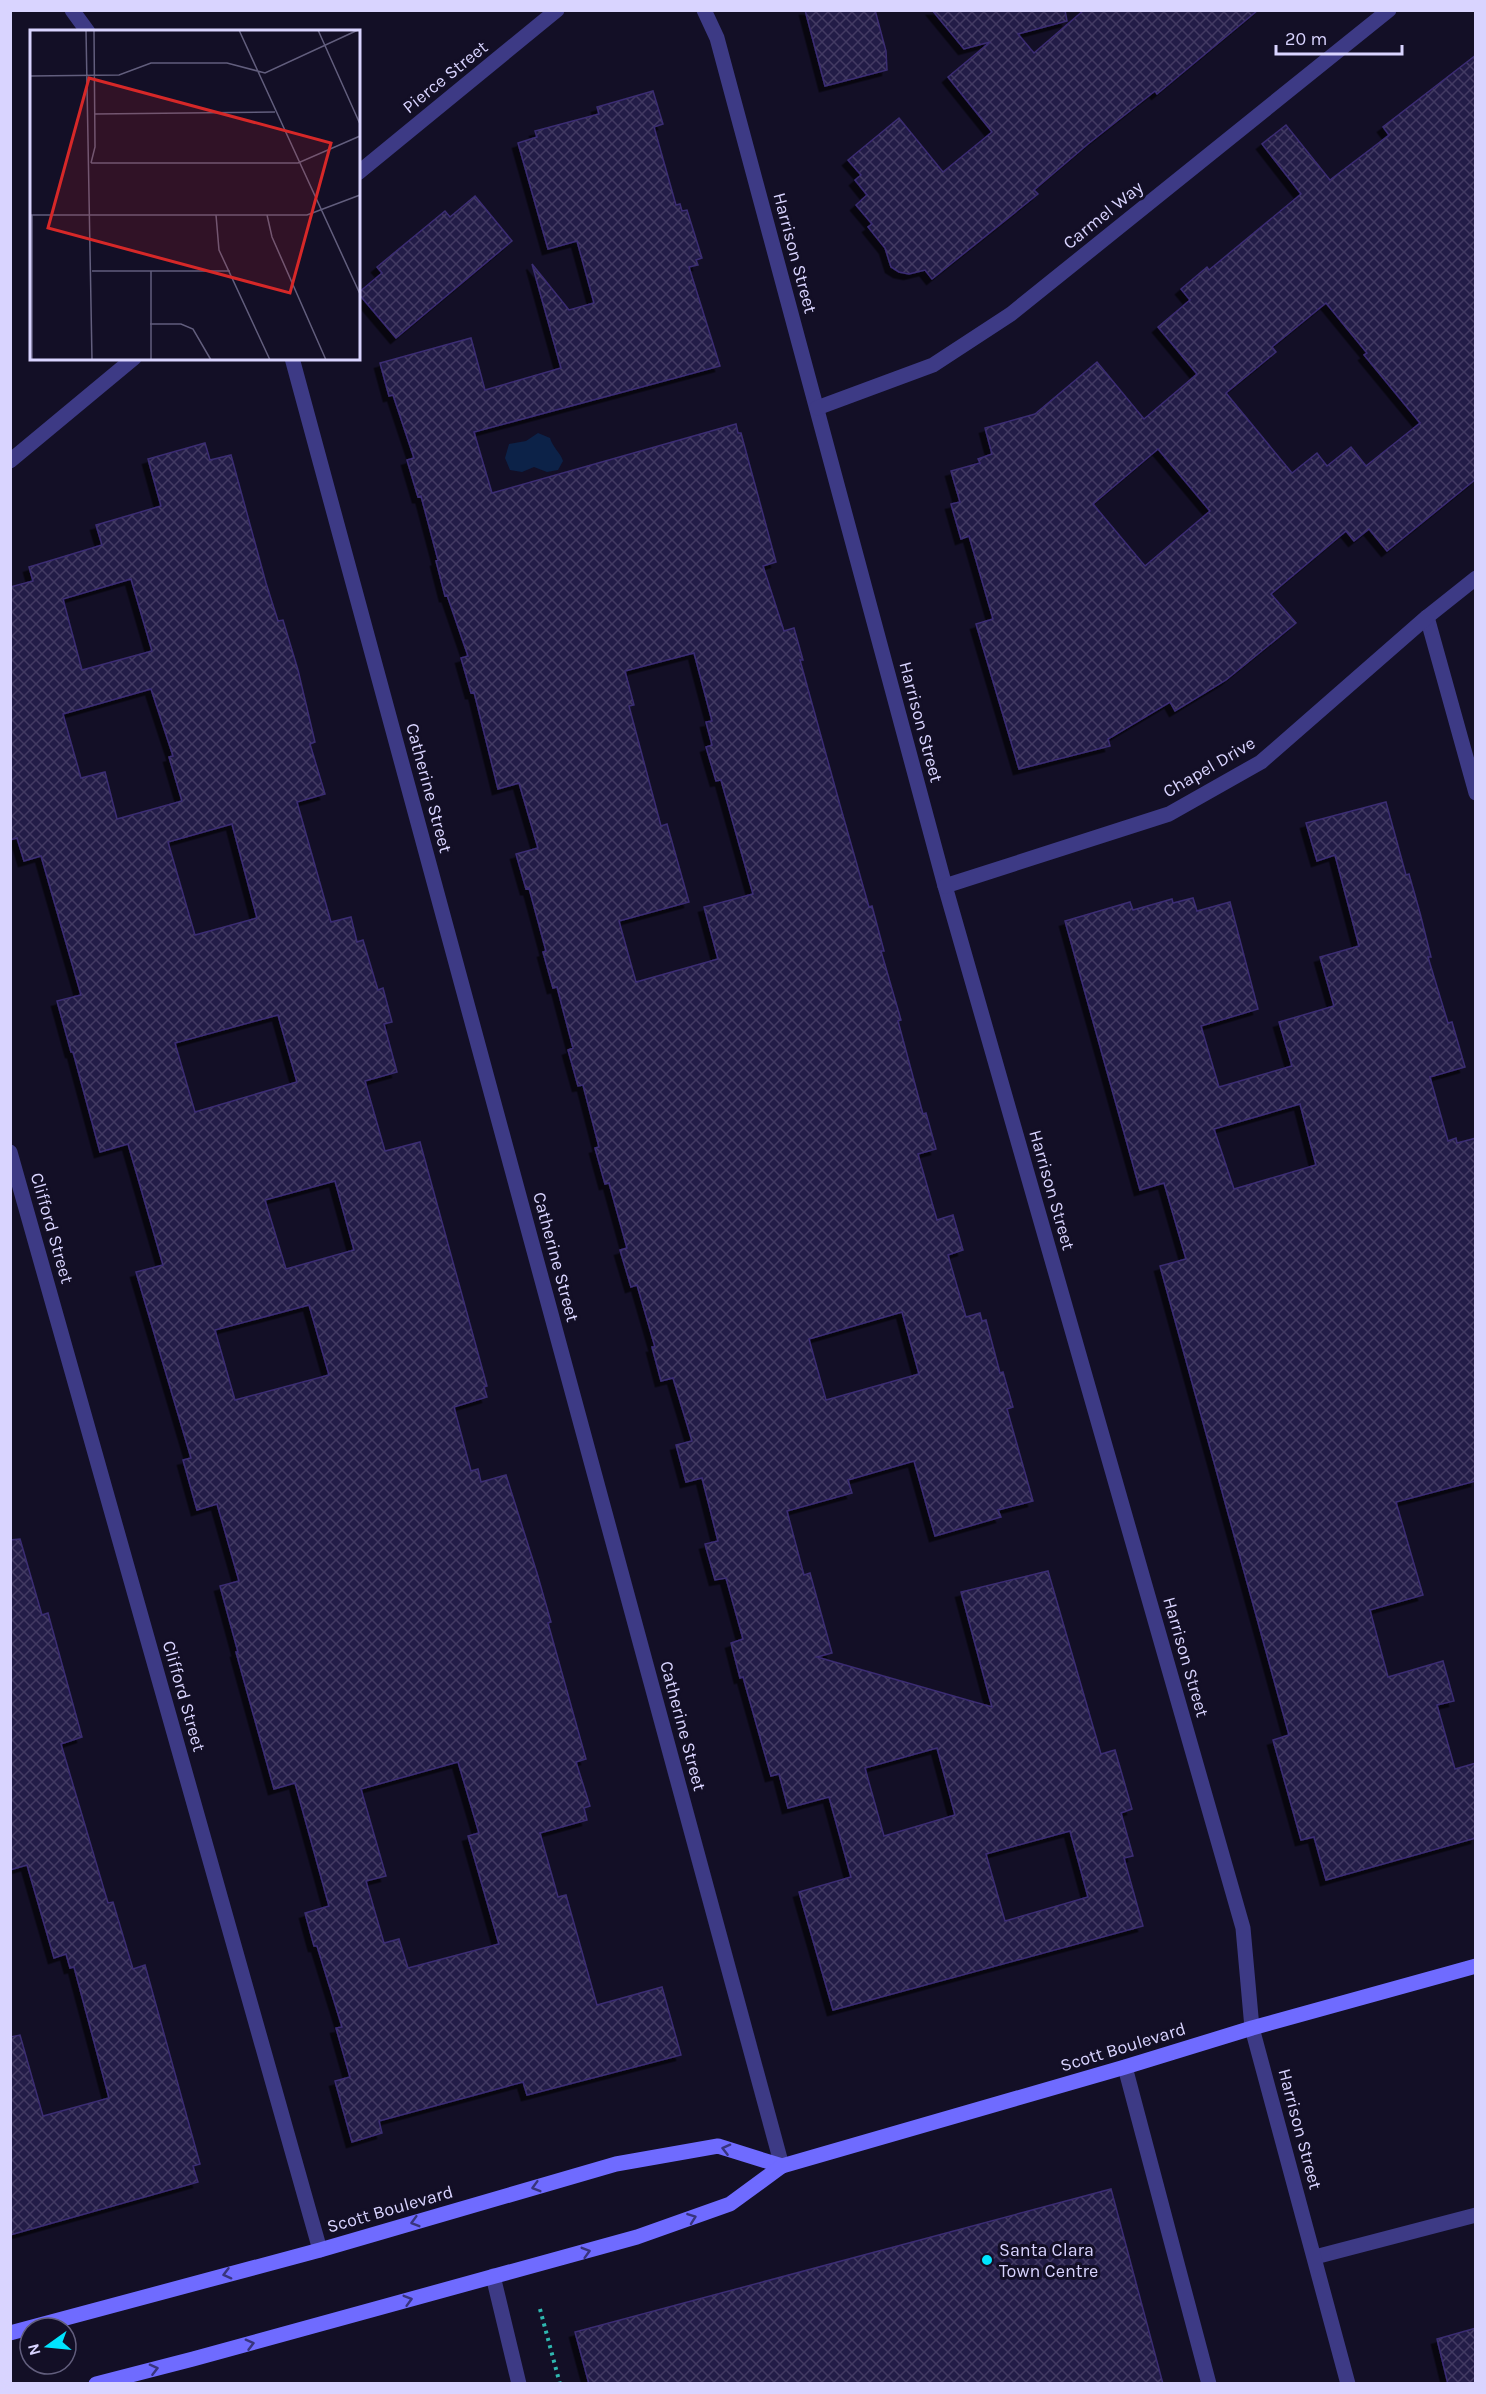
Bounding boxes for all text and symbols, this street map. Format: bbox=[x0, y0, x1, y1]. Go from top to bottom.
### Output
scale bar bbox=[1276, 18, 1402, 56]
text: 20 m bbox=[1285, 28, 1327, 50]
inset map bbox=[30, 30, 360, 360]
street label: Pierce Street bbox=[398, 36, 492, 118]
street label: Carmel Way bbox=[1059, 176, 1148, 254]
street label: Harrison Street bbox=[768, 190, 822, 316]
street label: Harrison Street bbox=[894, 659, 948, 785]
street label: Catherine Street bbox=[401, 721, 457, 856]
street label: Chapel Drive bbox=[1159, 732, 1259, 802]
street label: Harrison Street bbox=[1024, 1127, 1080, 1253]
street label: Clifford Street bbox=[26, 1170, 78, 1286]
street label: Catherine Street bbox=[528, 1190, 584, 1325]
street label: Harrison Street bbox=[1158, 1594, 1214, 1720]
street label: Clifford Street bbox=[158, 1638, 210, 1754]
street label: Catherine Street bbox=[655, 1659, 711, 1794]
street label: Scott Boulevard bbox=[1058, 2017, 1188, 2077]
street label: Harrison Street bbox=[1273, 2066, 1327, 2192]
one-way arrow bbox=[721, 2144, 731, 2157]
street label: Scott Boulevard bbox=[324, 2180, 456, 2238]
one-way arrow bbox=[531, 2180, 542, 2192]
one-way arrow bbox=[686, 2212, 697, 2225]
one-way arrow bbox=[410, 2215, 421, 2227]
place label: Santa Clara Town Centre bbox=[999, 2239, 1098, 2282]
one-way arrow bbox=[580, 2247, 591, 2259]
marker: Santa Clara Town Centre bbox=[980, 2253, 994, 2267]
one-way arrow bbox=[223, 2267, 233, 2280]
one-way arrow bbox=[402, 2295, 413, 2307]
north arrow bbox=[18, 2316, 78, 2376]
one-way arrow bbox=[244, 2339, 254, 2351]
text: N bbox=[23, 2342, 45, 2358]
one-way arrow bbox=[149, 2364, 159, 2377]

